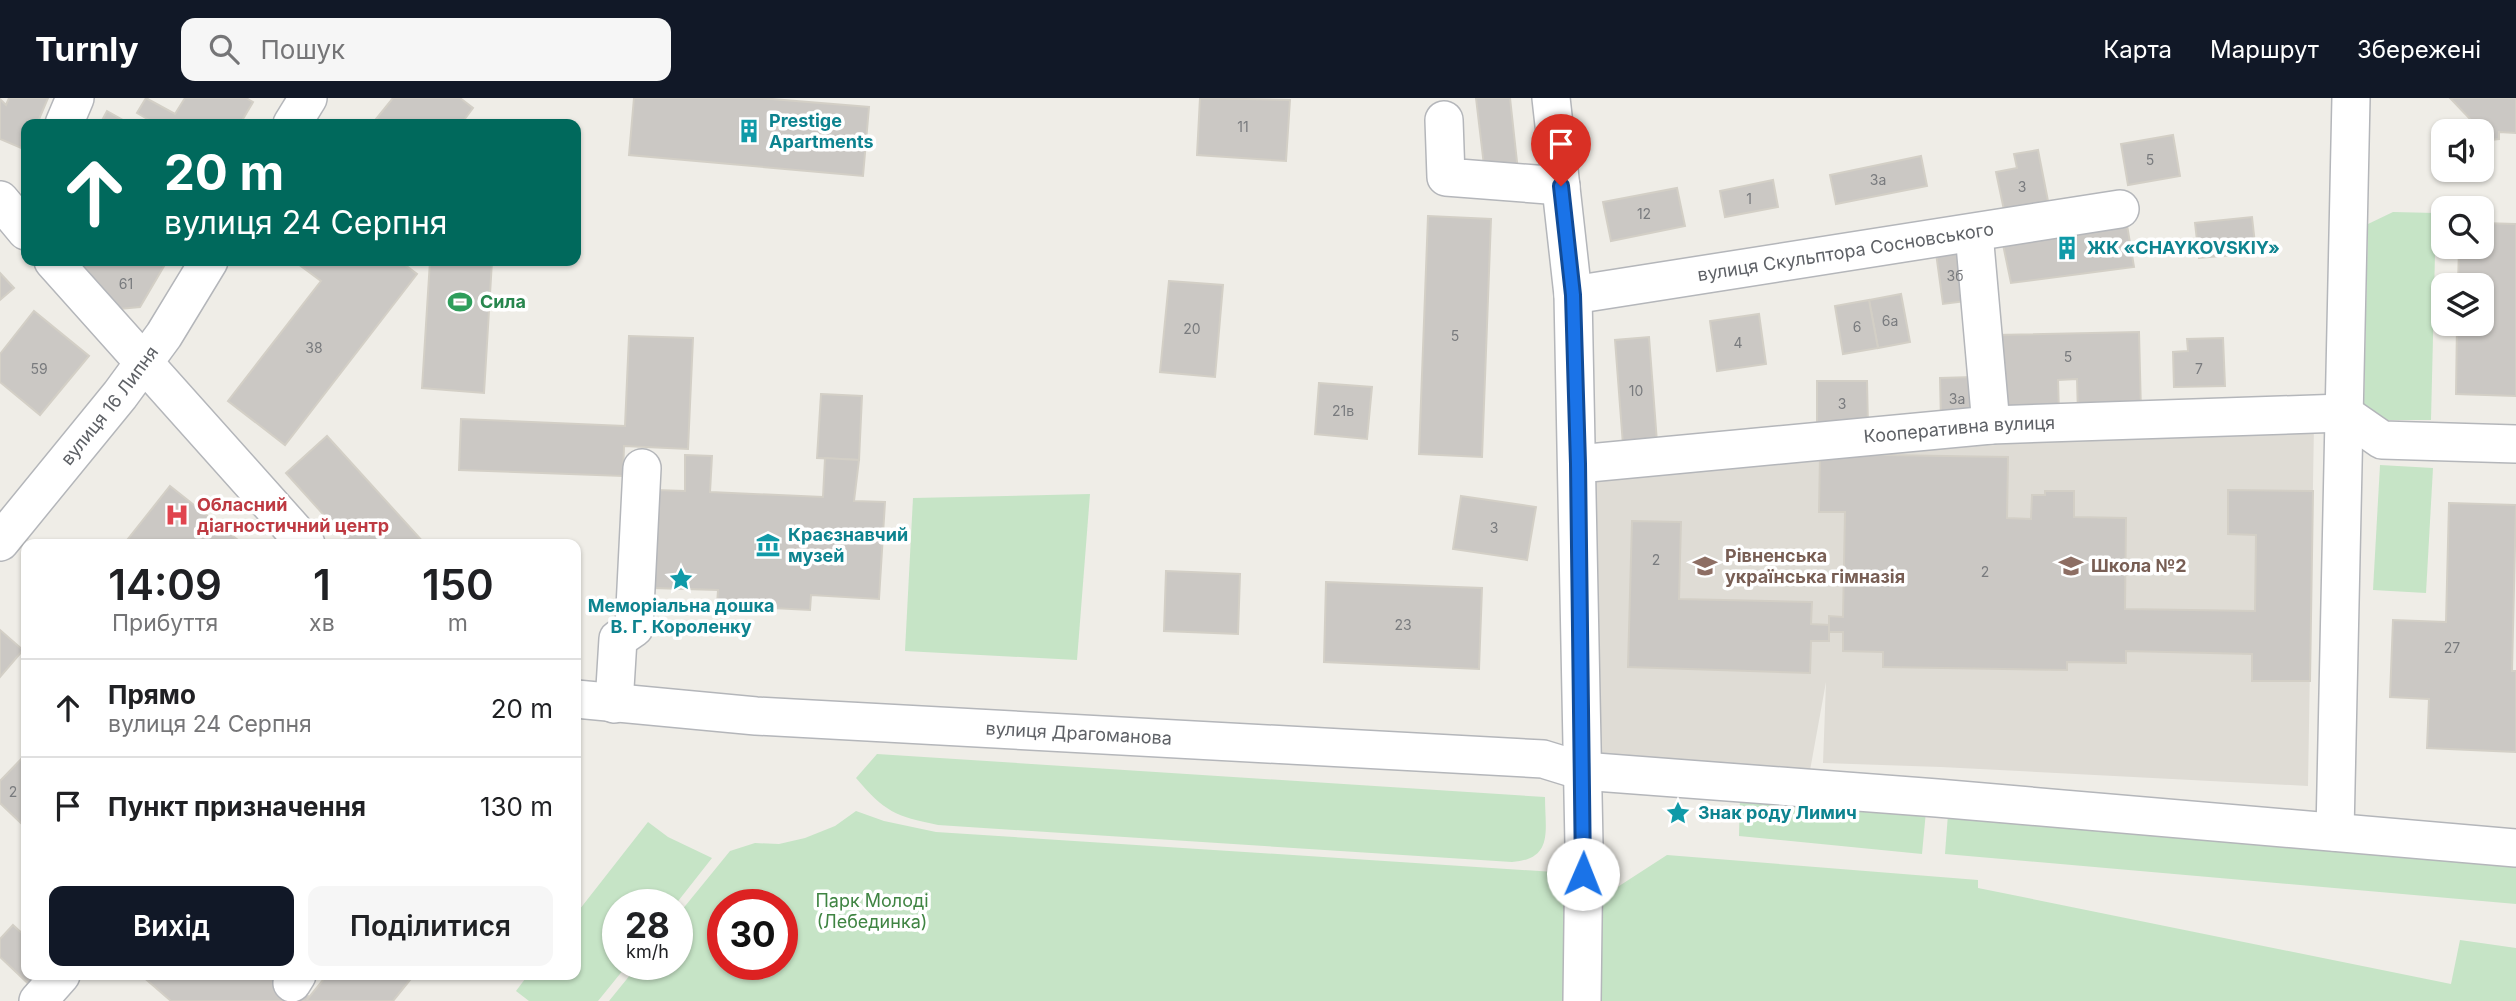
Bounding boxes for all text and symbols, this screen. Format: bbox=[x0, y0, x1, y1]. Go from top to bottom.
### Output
search box bbox=[181, 18, 671, 81]
text: Turnly bbox=[35, 29, 139, 69]
icon: search bbox=[205, 30, 243, 68]
text: Пошук bbox=[261, 34, 345, 65]
text: Карта bbox=[2103, 35, 2172, 64]
text: Маршрут bbox=[2210, 35, 2319, 64]
text: Збережені bbox=[2357, 35, 2481, 64]
place label: Prestige Apartments bbox=[769, 110, 874, 152]
pin bbox=[1531, 114, 1591, 186]
building icon: Prestige Apartments bbox=[735, 117, 763, 145]
house number: 11 bbox=[1237, 118, 1249, 135]
map controls bbox=[2431, 119, 2494, 336]
button: sound bbox=[2431, 119, 2494, 182]
icon: arrive bbox=[1542, 125, 1580, 163]
text: 20 m bbox=[164, 143, 284, 202]
icon: ahead bbox=[49, 147, 140, 238]
house number: 5 bbox=[2146, 151, 2154, 168]
house number: 3а bbox=[1870, 171, 1886, 188]
house number: 3 bbox=[2018, 178, 2026, 195]
house number: 1 bbox=[1746, 190, 1752, 207]
button: search bbox=[2431, 196, 2494, 259]
text: вулиця 24 Серпня bbox=[164, 203, 448, 242]
house number: 12 bbox=[1637, 205, 1651, 222]
street label: вулиця Скульптора Сосновського bbox=[1696, 218, 1995, 285]
building icon: ЖК «CHAYKOVSKIY» bbox=[2053, 234, 2081, 262]
place label: ЖК «CHAYKOVSKIY» bbox=[2087, 237, 2280, 258]
house number: 3б bbox=[1947, 267, 1963, 284]
button: layers bbox=[2431, 273, 2494, 336]
house number: 61 bbox=[119, 275, 133, 292]
sports icon: Сила bbox=[446, 288, 474, 316]
place label: Сила bbox=[480, 291, 526, 312]
house number: 6а bbox=[1882, 312, 1898, 329]
house number: 6 bbox=[1853, 318, 1861, 335]
house number: 20 bbox=[1183, 320, 1201, 337]
house number: 5 bbox=[1451, 327, 1459, 344]
house number: 4 bbox=[1733, 334, 1743, 351]
house number: 38 bbox=[305, 339, 323, 356]
street label: вулиця 16 Липня bbox=[56, 342, 162, 469]
house number: 5 bbox=[2064, 348, 2072, 365]
house number: 59 bbox=[30, 360, 48, 377]
house number: 7 bbox=[2195, 360, 2203, 377]
house number: 10 bbox=[1629, 382, 1643, 399]
house number: 3а bbox=[1949, 390, 1965, 407]
house number: 3 bbox=[1838, 395, 1846, 412]
house number: 21в bbox=[1332, 402, 1354, 419]
street label: Кооперативна вулиця bbox=[1863, 412, 2055, 447]
place label: Обласний діагностичний центр bbox=[197, 494, 389, 536]
hospital icon: Обласний діагностичний центр bbox=[163, 501, 191, 529]
house number: 3 bbox=[1490, 519, 1498, 536]
place label: Краєзнавчий музей bbox=[788, 524, 908, 566]
museum icon: Краєзнавчий музей bbox=[754, 531, 782, 559]
place label: Рівненська українська гімназія bbox=[1725, 545, 1905, 587]
house number: 2 bbox=[1652, 551, 1660, 568]
school or university icon: Рівненська українська гімназія bbox=[1691, 552, 1719, 580]
school or university icon: Школа №2 bbox=[2057, 552, 2085, 580]
place label: Школа №2 bbox=[2091, 555, 2187, 576]
text: 14:09 bbox=[108, 559, 222, 610]
text: 1 bbox=[313, 559, 331, 610]
text: 150 bbox=[422, 559, 494, 610]
house number: 2 bbox=[1981, 563, 1989, 580]
place icon: Меморіальна дошка В. Г. Короленку bbox=[667, 565, 695, 593]
place label: Меморіальна дошка В. Г. Короленку bbox=[588, 595, 774, 637]
text: Прибуття bbox=[112, 609, 218, 637]
text: хв bbox=[309, 609, 335, 637]
text: m bbox=[448, 609, 468, 637]
house number: 23 bbox=[1394, 616, 1412, 633]
house number: 27 bbox=[2444, 639, 2460, 656]
text: Прямо bbox=[108, 679, 196, 710]
icon: ahead bbox=[49, 689, 87, 727]
text: 20 m bbox=[491, 693, 553, 724]
text: вулиця 24 Серпня bbox=[108, 710, 312, 738]
street label: вулиця Драгоманова bbox=[985, 718, 1172, 749]
house number: 2 bbox=[9, 783, 17, 800]
icon: arrive bbox=[49, 787, 87, 825]
text: Пункт призначення bbox=[108, 791, 366, 822]
text: 130 m bbox=[480, 791, 553, 822]
place icon: Знак роду Лимич bbox=[1664, 799, 1692, 827]
place label: Знак роду Лимич bbox=[1698, 802, 1857, 823]
position arrow bbox=[1546, 837, 1620, 911]
button: Вихід bbox=[49, 886, 294, 966]
button: Поділитися bbox=[308, 886, 553, 966]
speed limit sign: 30 bbox=[707, 889, 798, 980]
park label: Парк Молоді (Лебединка) bbox=[815, 890, 929, 932]
text: 28 bbox=[625, 904, 670, 946]
text: km/h bbox=[626, 941, 669, 962]

